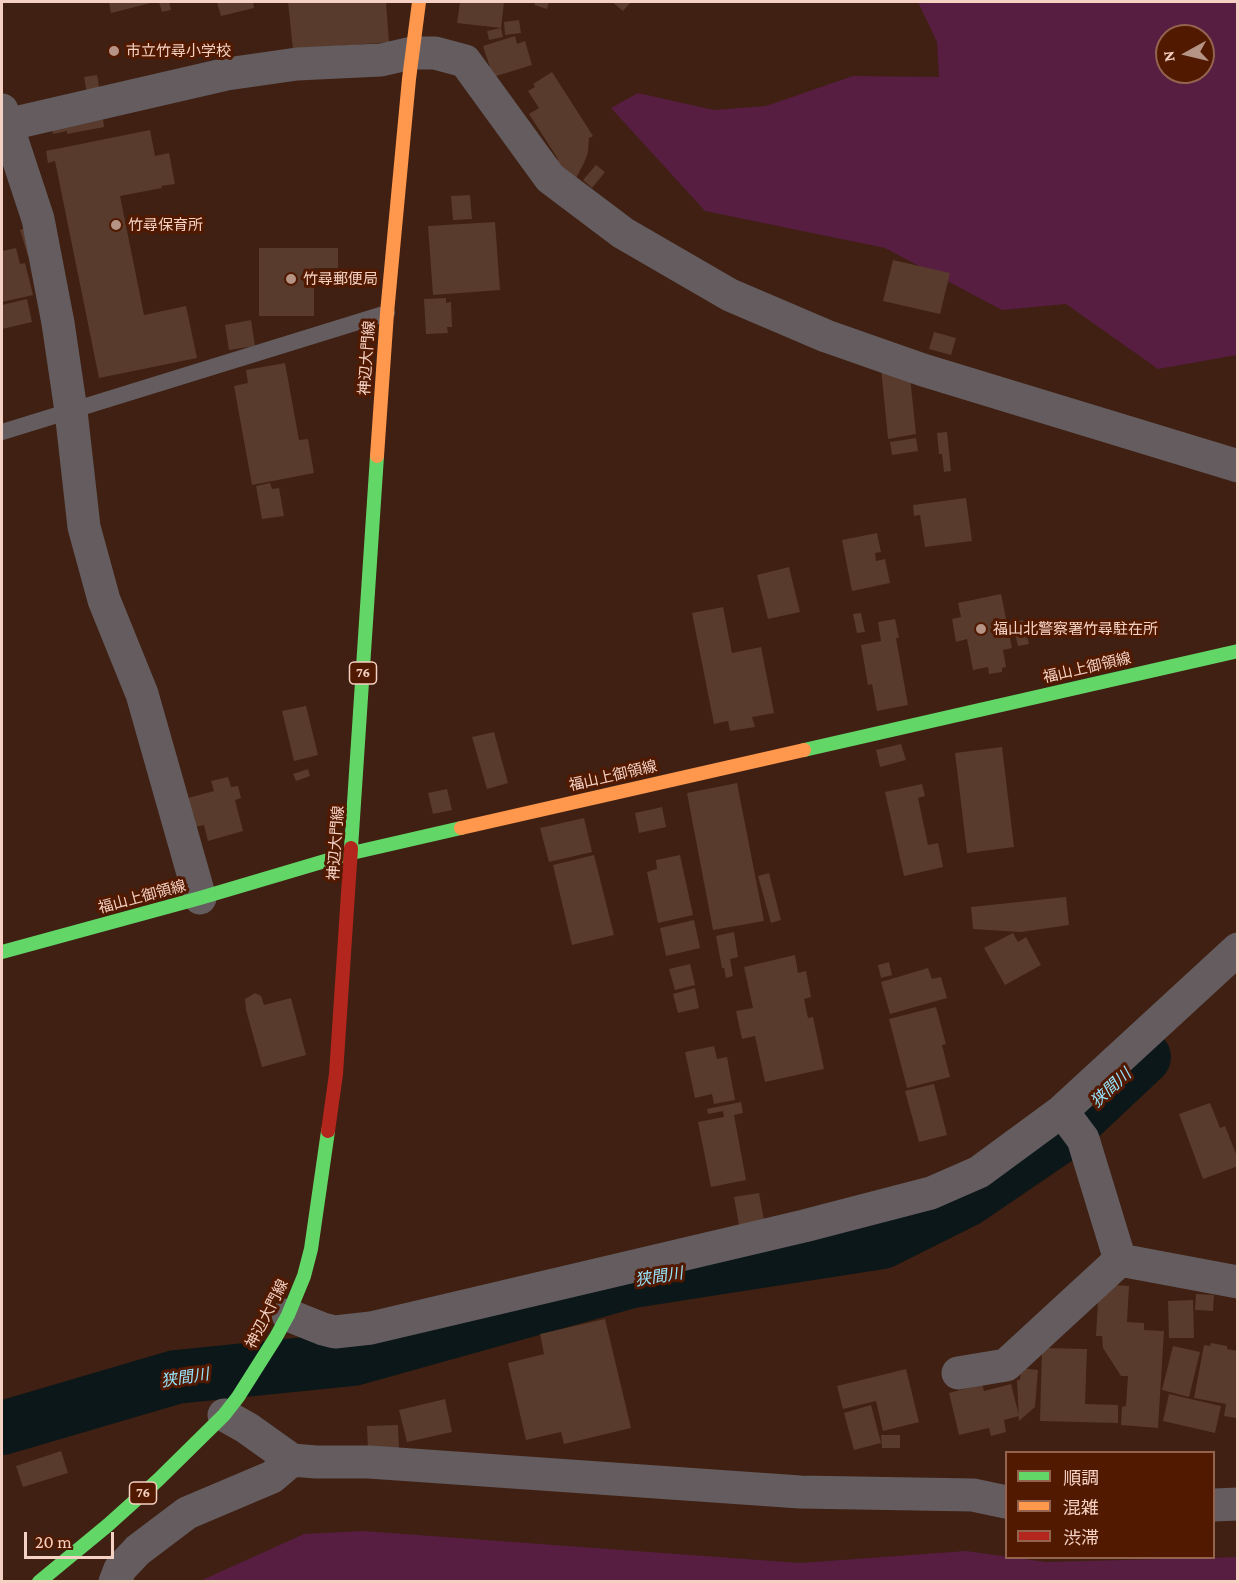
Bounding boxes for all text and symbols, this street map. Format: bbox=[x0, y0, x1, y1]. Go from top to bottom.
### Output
north arrow bbox=[1155, 24, 1215, 84]
place label: 市立竹尋小学校 bbox=[126, 42, 231, 60]
marker: 市立竹尋小学校 bbox=[107, 44, 121, 58]
text: N bbox=[1159, 50, 1178, 63]
place label: 竹尋保育所 bbox=[128, 216, 203, 234]
marker: 竹尋保育所 bbox=[109, 218, 123, 232]
place label: 竹尋郵便局 bbox=[303, 270, 378, 288]
marker: 竹尋郵便局 bbox=[284, 272, 298, 286]
street label: 神辺大門線 bbox=[355, 320, 379, 396]
place label: 福山北警察署竹尋駐在所 bbox=[993, 620, 1158, 638]
marker: 福山北警察署竹尋駐在所 bbox=[974, 622, 988, 636]
street label: 福山上御領線 bbox=[1041, 649, 1133, 687]
road number: 76 bbox=[350, 662, 376, 684]
street label: 福山上御領線 bbox=[567, 757, 659, 795]
street label: 神辺大門線 bbox=[324, 805, 348, 881]
street label: 福山上御領線 bbox=[96, 877, 188, 917]
water label: 狭間川 bbox=[1087, 1065, 1135, 1111]
water label: 狭間川 bbox=[634, 1264, 684, 1290]
street label: 神辺大門線 bbox=[242, 1277, 292, 1351]
water label: 狭間川 bbox=[160, 1365, 210, 1391]
legend bbox=[1005, 1451, 1215, 1559]
text: 順調 bbox=[1063, 1468, 1099, 1488]
road number: 76 bbox=[130, 1482, 156, 1504]
text: 混雑 bbox=[1063, 1498, 1099, 1518]
scale bar bbox=[27, 1520, 117, 1558]
text: 渋滞 bbox=[1063, 1528, 1099, 1548]
text: 20 m bbox=[35, 1532, 72, 1552]

